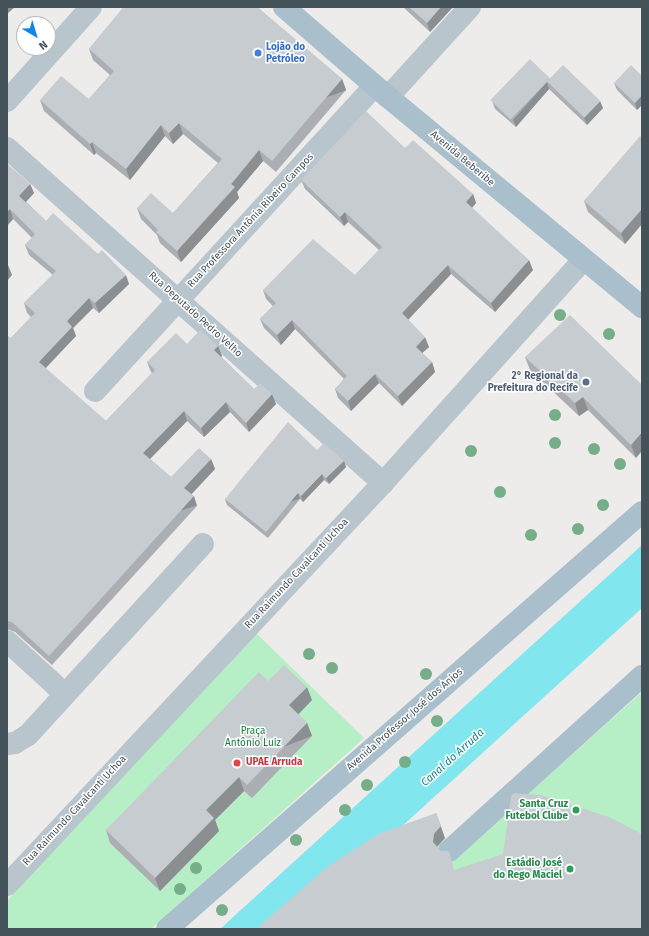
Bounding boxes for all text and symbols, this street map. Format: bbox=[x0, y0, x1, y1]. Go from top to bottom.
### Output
north arrow bbox=[16, 16, 56, 56]
text: N bbox=[36, 38, 50, 52]
place label: Lojão do Petróleo bbox=[266, 41, 305, 64]
marker: Lojão do Petróleo bbox=[253, 48, 263, 58]
street label: Avenida Beberibe bbox=[428, 129, 496, 189]
street label: Rua Professora Antônia Ribeiro Campos bbox=[186, 151, 316, 291]
street label: Rua Deputado Pedro Velho bbox=[146, 270, 244, 360]
place label: 2° Regional da Prefeitura do Recife bbox=[488, 370, 578, 394]
marker: 2° Regional da Prefeitura do Recife bbox=[581, 377, 591, 387]
street label: Rua Raimundo Cavalcanti Uchoa bbox=[243, 516, 351, 632]
street label: Avenida Professor José dos Anjos bbox=[345, 666, 465, 774]
park label: Praça Antônio Luiz bbox=[225, 725, 281, 748]
water label: Canal do Arruda bbox=[419, 726, 487, 790]
street label: Rua Raimundo Cavalcanti Uchoa bbox=[21, 753, 129, 869]
marker: UPAE Arruda bbox=[231, 757, 243, 769]
place label: UPAE Arruda bbox=[246, 757, 303, 769]
place label: Santa Cruz Futebol Clube bbox=[506, 798, 568, 822]
marker: Santa Cruz Futebol Clube bbox=[571, 805, 581, 815]
place label: Estádio José do Rego Maciel bbox=[493, 857, 562, 880]
marker: Estádio José do Rego Maciel bbox=[565, 864, 575, 874]

